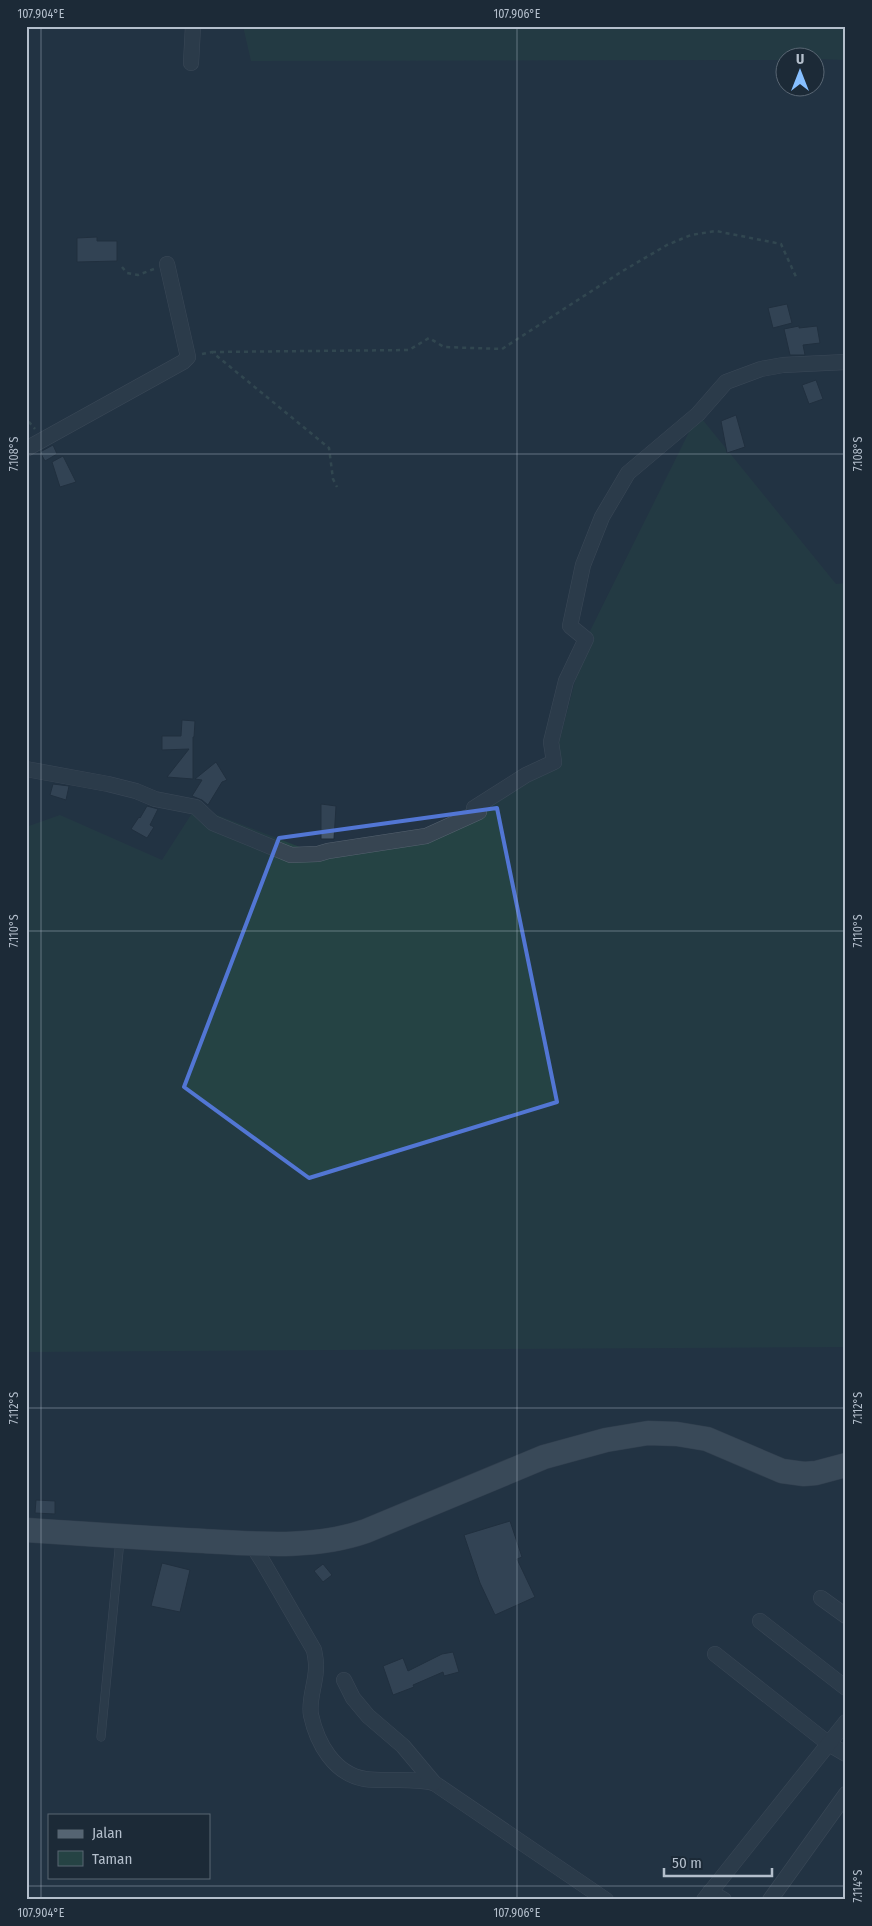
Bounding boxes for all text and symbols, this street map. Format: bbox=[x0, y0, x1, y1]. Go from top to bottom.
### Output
text: 107.904°E bbox=[18, 7, 65, 21]
text: 107.906°E bbox=[494, 7, 541, 21]
north arrow bbox=[774, 48, 824, 98]
text: U bbox=[796, 51, 804, 68]
text: 7.108°S bbox=[7, 437, 21, 471]
text: 7.108°S bbox=[851, 437, 865, 471]
text: 7.110°S bbox=[7, 914, 21, 948]
text: 7.110°S bbox=[851, 914, 865, 948]
text: 7.112°S bbox=[7, 1392, 21, 1424]
text: 7.112°S bbox=[851, 1392, 865, 1424]
legend bbox=[48, 1814, 210, 1878]
text: Jalan bbox=[92, 1824, 122, 1842]
scale bar bbox=[664, 1846, 772, 1878]
text: Taman bbox=[92, 1850, 132, 1868]
text: 50 m bbox=[672, 1854, 702, 1872]
text: 7.114°S bbox=[851, 1870, 865, 1902]
text: 107.904°E bbox=[18, 1906, 65, 1920]
text: 107.906°E bbox=[494, 1906, 541, 1920]

